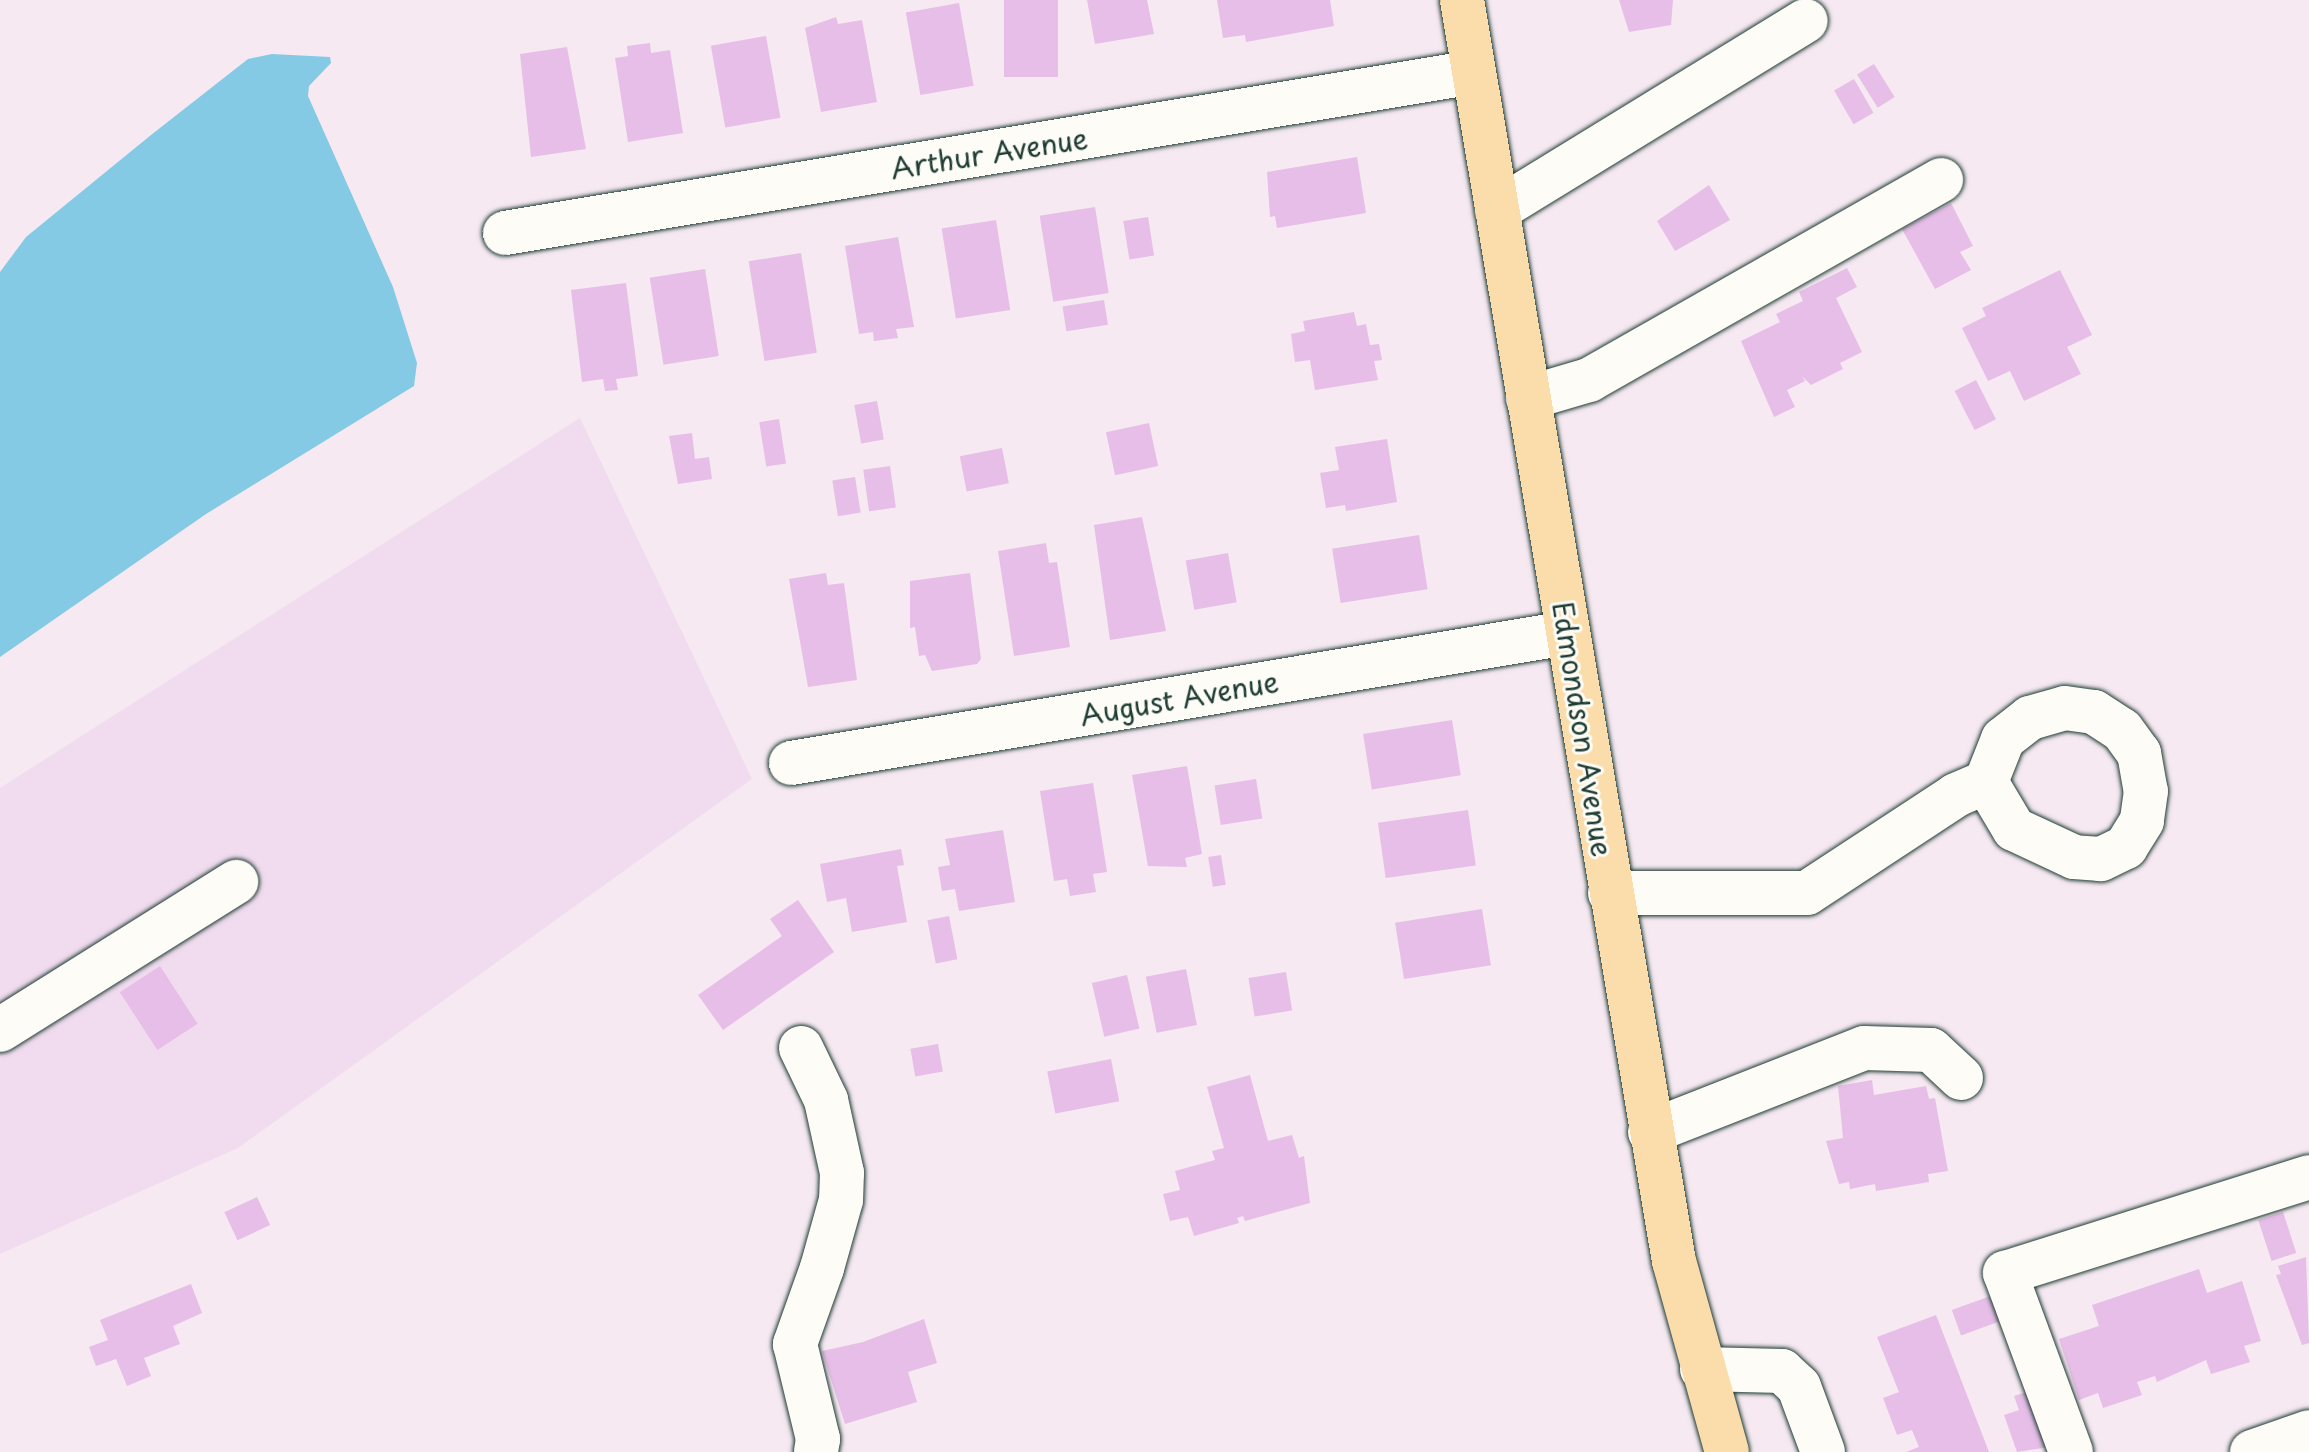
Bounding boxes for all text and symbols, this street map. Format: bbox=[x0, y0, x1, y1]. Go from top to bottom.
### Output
street label: Arthur Avenue bbox=[888, 121, 1090, 185]
street label: Edmondson Avenue bbox=[1546, 599, 1620, 859]
street label: August Avenue bbox=[1078, 664, 1280, 732]

